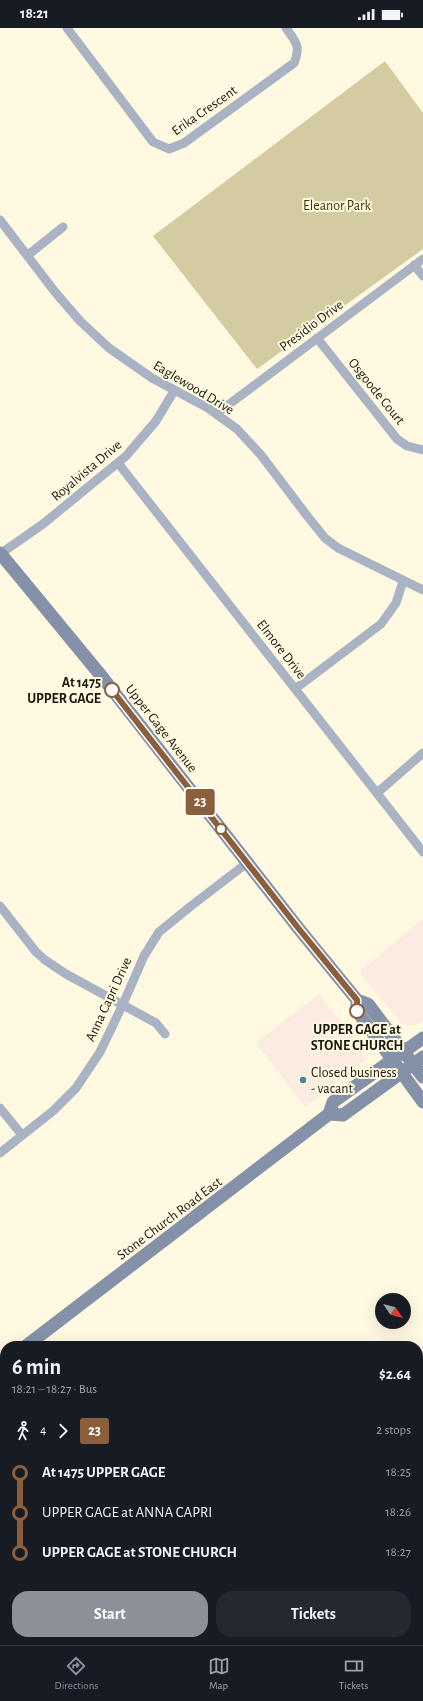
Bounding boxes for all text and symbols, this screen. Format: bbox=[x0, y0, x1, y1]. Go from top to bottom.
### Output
text: 18:21 bbox=[20, 6, 49, 21]
street label: Erika Crescent bbox=[169, 83, 240, 138]
park label: Eleanor Park bbox=[303, 199, 372, 213]
street label: Presidio Drive bbox=[277, 297, 346, 354]
street label: Osgoode Court bbox=[345, 356, 407, 428]
street label: Eaglewood Drive bbox=[151, 358, 236, 417]
street label: Royalvista Drive bbox=[49, 438, 124, 504]
street label: Elmore Drive bbox=[254, 618, 308, 682]
place label: At 1475 UPPER GAGE bbox=[27, 676, 101, 706]
marker: At 1475 UPPER GAGE bbox=[104, 682, 120, 698]
street label: Upper Gage Avenue bbox=[123, 682, 200, 775]
line badge: 23 bbox=[182, 789, 218, 815]
text: 23 bbox=[194, 795, 206, 809]
unlabelled marker bbox=[215, 823, 227, 835]
street label: Anna Capri Drive bbox=[83, 955, 135, 1044]
marker: UPPER GAGE at STONE CHURCH bbox=[349, 1003, 365, 1019]
place label: UPPER GAGE at STONE CHURCH bbox=[311, 1023, 403, 1053]
place label: Closed business - vacant bbox=[311, 1066, 397, 1096]
marker: Closed business - vacant bbox=[298, 1075, 308, 1085]
street label: Stone Church Road East bbox=[115, 1175, 225, 1263]
north arrow bbox=[375, 1293, 411, 1329]
map controls bbox=[375, 1293, 411, 1329]
text: 6 min bbox=[12, 1356, 61, 1378]
text: $2.64 bbox=[379, 1367, 411, 1382]
text: 18:21 – 18:27 · Bus bbox=[12, 1383, 97, 1396]
icon: walk bbox=[12, 1420, 34, 1442]
icon: forward bbox=[52, 1420, 74, 1442]
text: 4 bbox=[40, 1424, 46, 1437]
text: 23 bbox=[88, 1424, 101, 1438]
text: 2 stops bbox=[376, 1424, 411, 1437]
text: At 1475 UPPER GAGE bbox=[42, 1465, 165, 1480]
text: 18:25 bbox=[386, 1466, 411, 1479]
text: UPPER GAGE at ANNA CAPRI bbox=[42, 1505, 212, 1520]
text: 18:26 bbox=[385, 1506, 411, 1519]
text: UPPER GAGE at STONE CHURCH bbox=[42, 1545, 237, 1560]
text: 18:27 bbox=[386, 1546, 411, 1559]
button: Start bbox=[12, 1591, 208, 1637]
button: Tickets bbox=[216, 1591, 411, 1637]
tab: Directions bbox=[55, 1655, 98, 1692]
tab: Map bbox=[208, 1655, 230, 1692]
tab: Tickets bbox=[339, 1655, 368, 1692]

